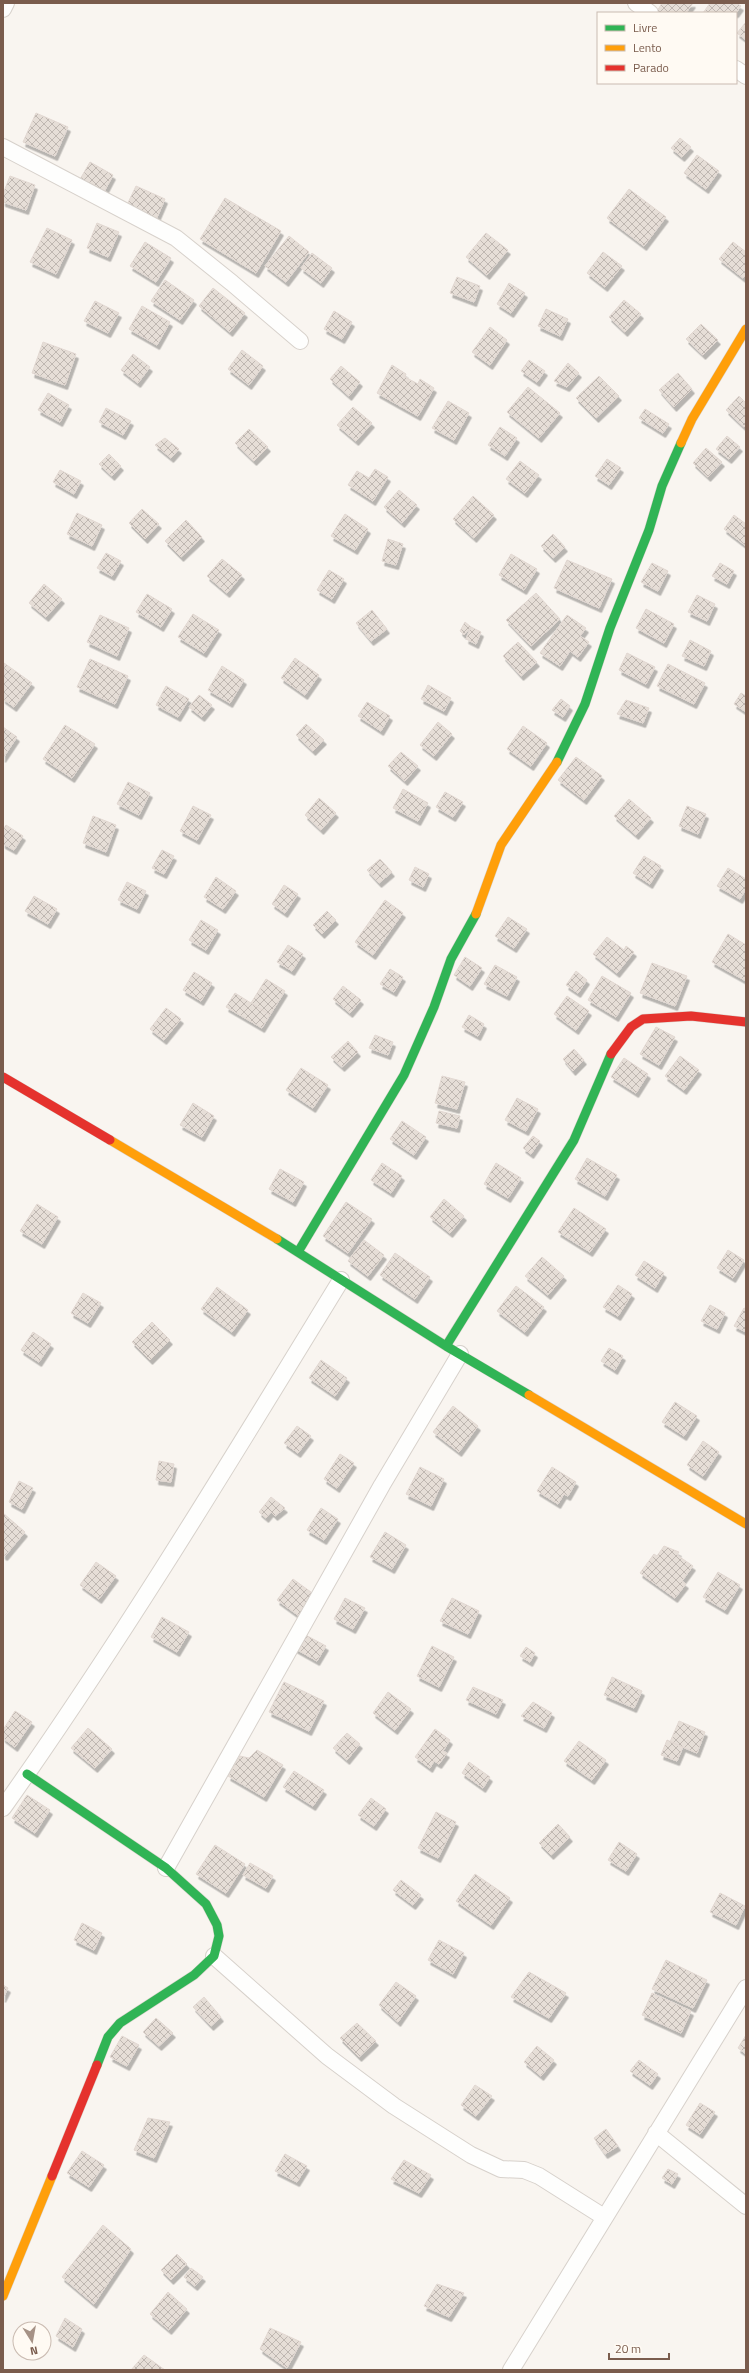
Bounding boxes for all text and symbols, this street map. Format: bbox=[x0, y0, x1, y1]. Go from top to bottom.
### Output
legend bbox=[597, 12, 737, 84]
text: Livre bbox=[633, 18, 657, 37]
text: Lento bbox=[633, 38, 662, 57]
text: Parado bbox=[633, 58, 669, 77]
north arrow bbox=[12, 2321, 52, 2361]
scale bar bbox=[609, 2335, 669, 2361]
text: 20 m bbox=[615, 2339, 641, 2358]
text: N bbox=[29, 2342, 39, 2359]

